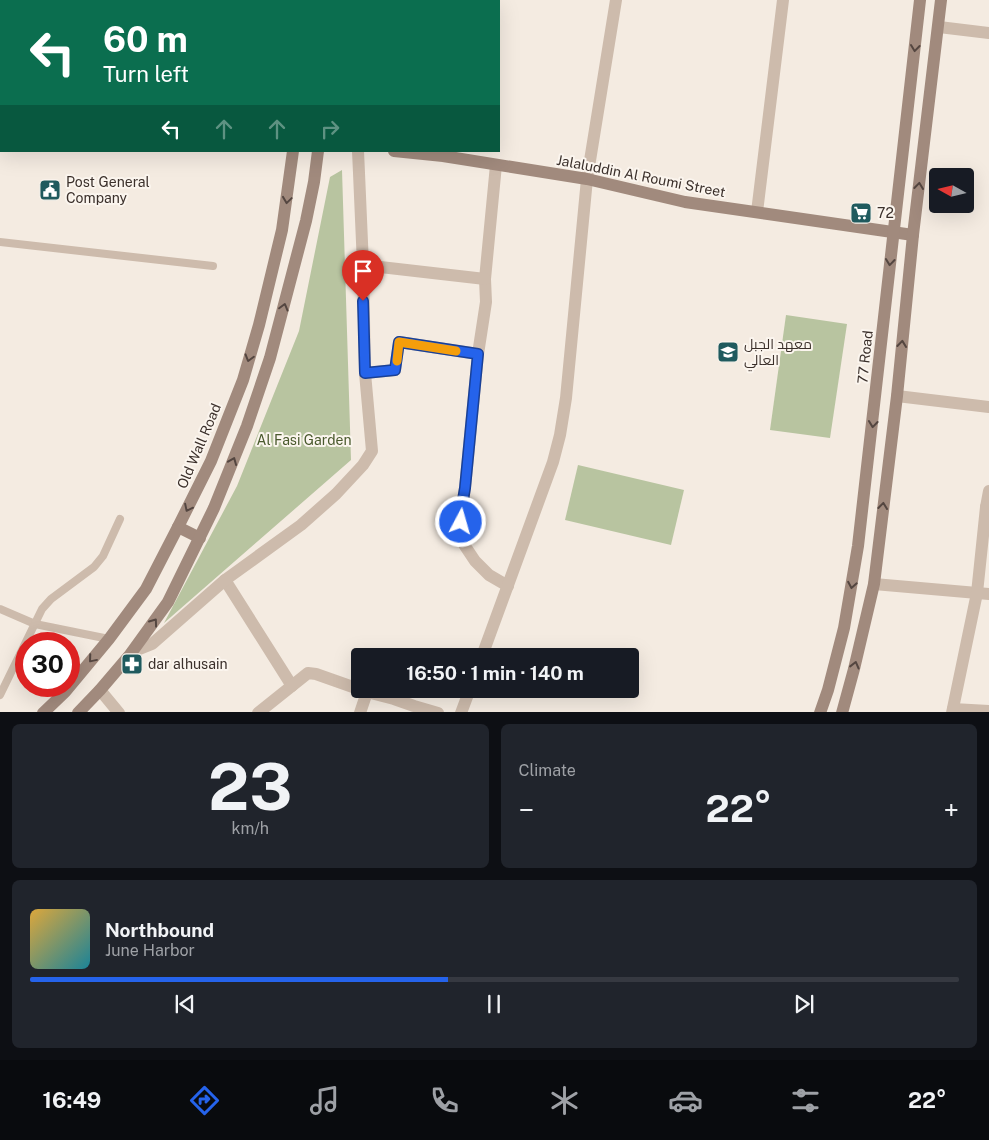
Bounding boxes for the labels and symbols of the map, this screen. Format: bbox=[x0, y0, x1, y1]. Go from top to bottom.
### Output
one-way arrow bbox=[910, 45, 921, 53]
street label: Jalaluddin Al Roumi Street bbox=[555, 152, 727, 200]
north arrow bbox=[929, 168, 974, 212]
place label: Post General Company bbox=[66, 174, 150, 206]
public building icon: Post General Company bbox=[38, 178, 62, 202]
one-way arrow bbox=[913, 182, 924, 190]
one-way arrow bbox=[282, 195, 292, 204]
supermarket icon: 72 bbox=[849, 201, 873, 225]
place label: 72 bbox=[877, 205, 894, 221]
pin bbox=[342, 250, 384, 301]
one-way arrow bbox=[885, 258, 896, 266]
one-way arrow bbox=[279, 303, 289, 311]
street label: 77 Road bbox=[854, 330, 876, 384]
place label: معهد الجبل العالي bbox=[744, 336, 812, 372]
school or university icon: معهد الجبل العالي bbox=[716, 340, 740, 364]
one-way arrow bbox=[896, 340, 907, 348]
one-way arrow bbox=[245, 353, 255, 361]
street label: Old Wall Road bbox=[174, 401, 224, 491]
one-way arrow bbox=[868, 420, 879, 428]
park label: Al Fasi Garden bbox=[256, 432, 352, 448]
one-way arrow bbox=[227, 457, 237, 466]
position arrow bbox=[434, 495, 486, 547]
one-way arrow bbox=[877, 501, 888, 509]
one-way arrow bbox=[184, 503, 194, 512]
one-way arrow bbox=[847, 580, 857, 589]
one-way arrow bbox=[148, 618, 157, 628]
speed limit sign: 30 bbox=[15, 632, 80, 697]
pharmacy icon: dar alhusain bbox=[120, 652, 144, 676]
one-way arrow bbox=[90, 653, 98, 662]
place label: dar alhusain bbox=[148, 656, 228, 672]
one-way arrow bbox=[849, 661, 860, 670]

